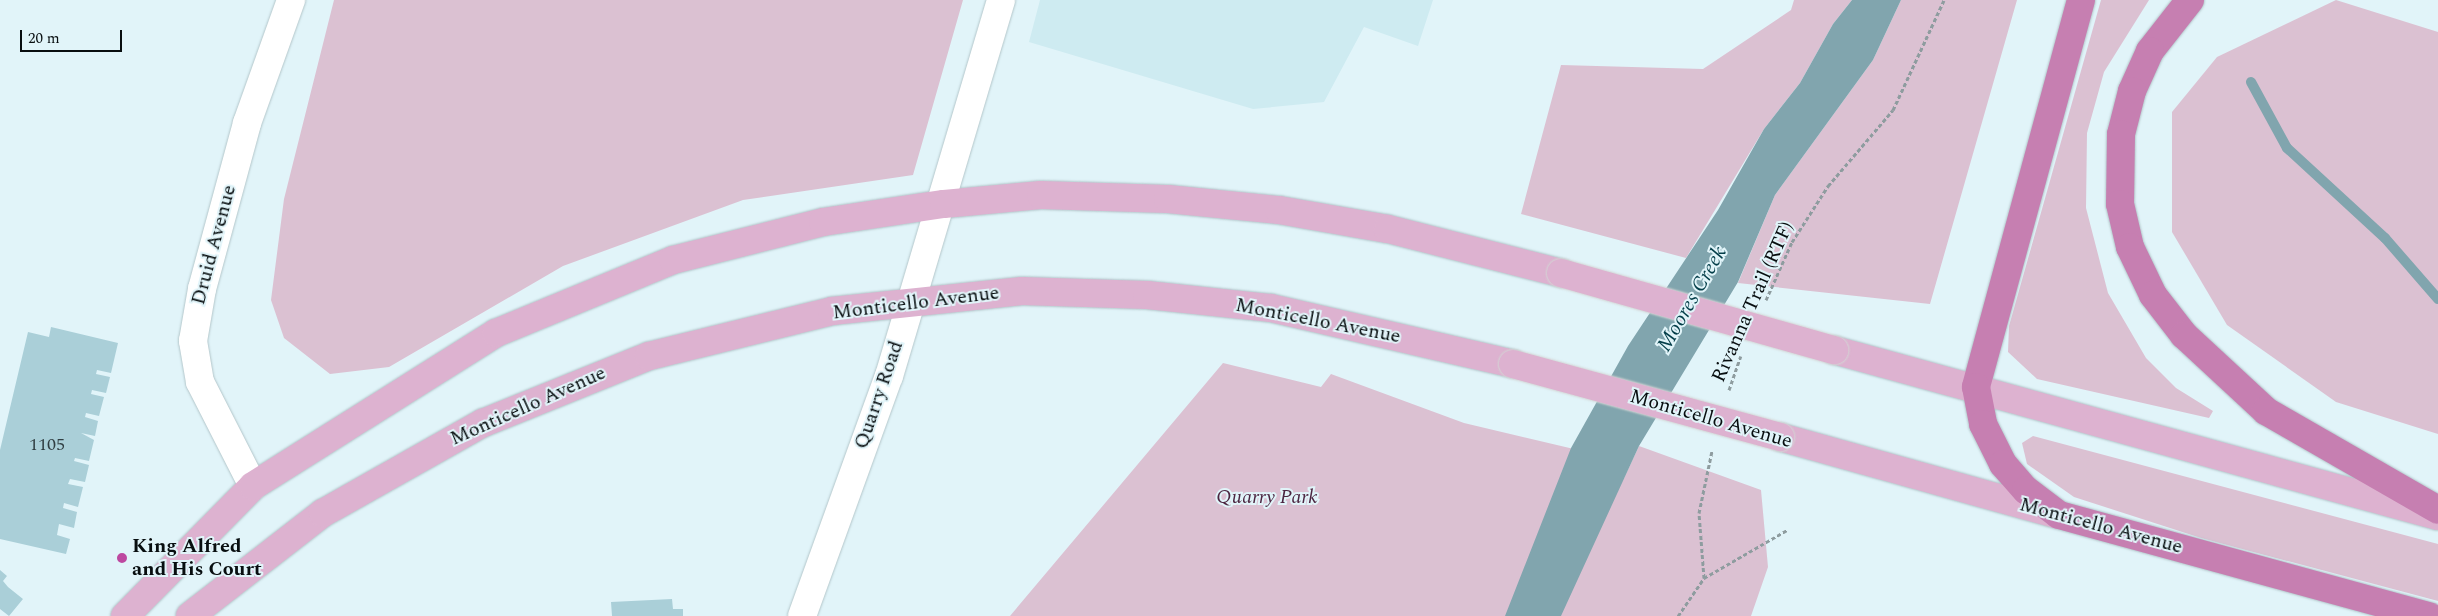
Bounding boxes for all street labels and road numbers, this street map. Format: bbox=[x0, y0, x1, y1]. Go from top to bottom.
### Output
street label: Druid Avenue bbox=[186, 182, 242, 308]
street label: Rivanna Trail (RTF) bbox=[1707, 218, 1799, 386]
street label: Monticello Avenue bbox=[831, 281, 1001, 325]
street label: Monticello Avenue bbox=[1233, 293, 1403, 349]
street label: Quarry Road bbox=[849, 338, 909, 452]
street label: Monticello Avenue bbox=[446, 361, 610, 451]
street label: Monticello Avenue bbox=[1627, 384, 1795, 454]
street label: Monticello Avenue bbox=[2017, 493, 2185, 559]

